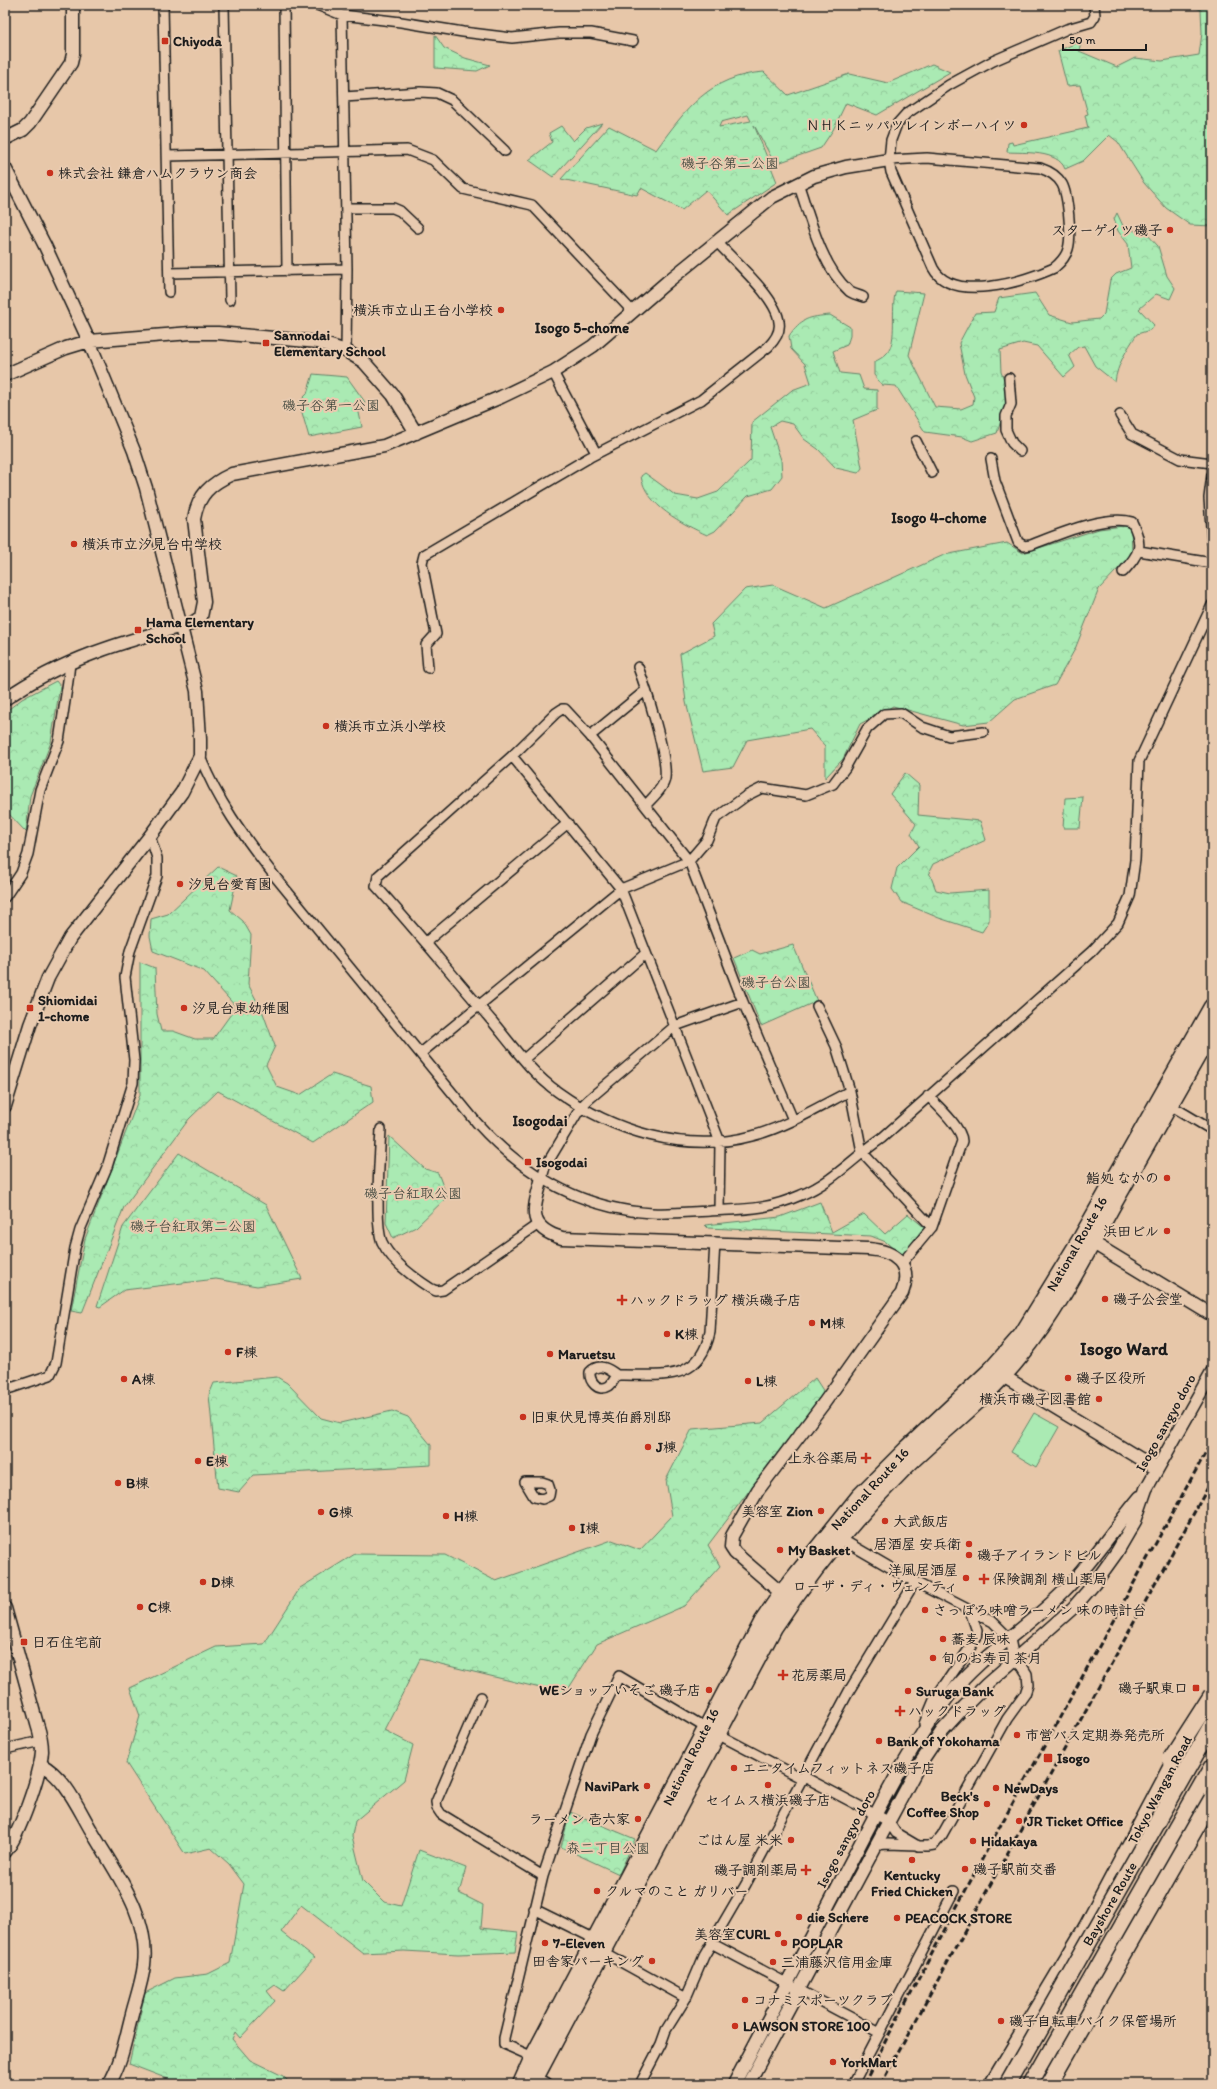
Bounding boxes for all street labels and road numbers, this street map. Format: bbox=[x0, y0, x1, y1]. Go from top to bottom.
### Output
street label: National Route 16 bbox=[1043, 1193, 1111, 1295]
street label: Isogo sangyo doro bbox=[1132, 1371, 1200, 1475]
street label: National Route 16 bbox=[827, 1444, 913, 1534]
street label: National Route 16 bbox=[659, 1706, 723, 1808]
street label: Tokyo Wangan Road bbox=[1124, 1733, 1196, 1847]
street label: Isogo sangyo doro bbox=[813, 1787, 879, 1891]
street label: Bayshore Route bbox=[1079, 1859, 1141, 1949]

